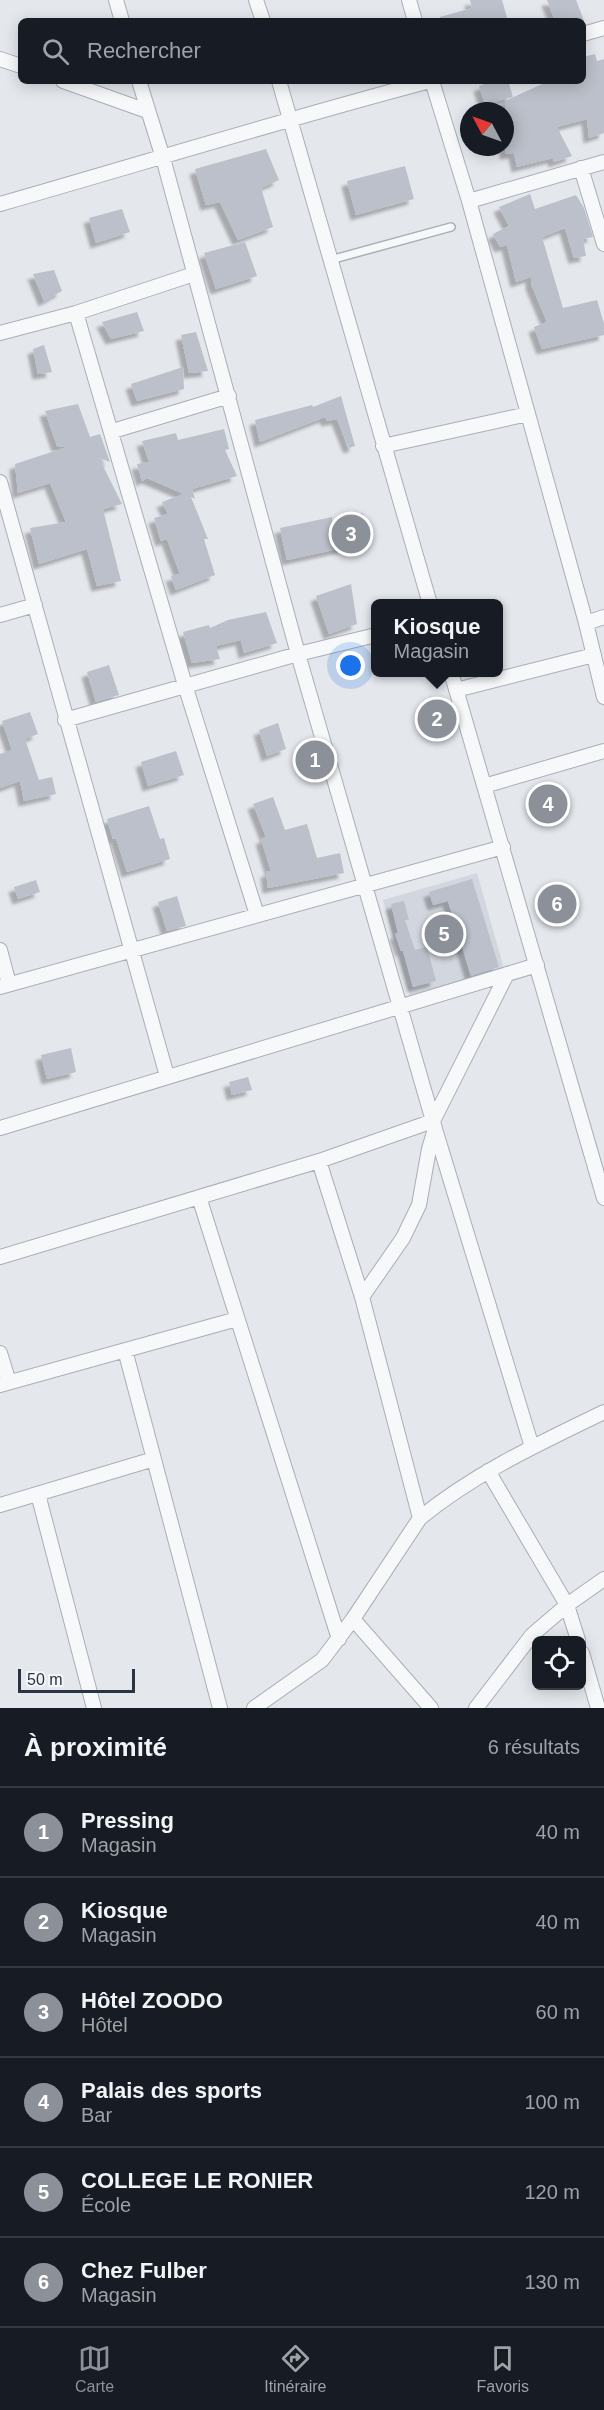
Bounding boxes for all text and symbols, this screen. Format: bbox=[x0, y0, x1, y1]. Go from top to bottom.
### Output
search box bbox=[18, 18, 586, 84]
icon: search bbox=[39, 35, 72, 68]
text: Rechercher bbox=[87, 38, 201, 63]
north arrow bbox=[460, 102, 514, 156]
pin: 3 bbox=[332, 512, 370, 556]
popup bbox=[371, 599, 503, 677]
text: Kiosque bbox=[394, 614, 480, 639]
text: Magasin bbox=[394, 640, 469, 662]
your location bbox=[336, 651, 365, 680]
pin: 2 bbox=[418, 696, 456, 742]
pin: 1 bbox=[296, 738, 334, 783]
pin: 4 bbox=[528, 782, 568, 826]
pin: 6 bbox=[538, 882, 576, 926]
pin: 5 bbox=[424, 912, 464, 956]
map controls bbox=[532, 1636, 586, 1690]
button: locate bbox=[532, 1636, 586, 1690]
scale bar bbox=[18, 1666, 135, 1694]
text: 50 m bbox=[27, 1671, 63, 1688]
text: À proximité bbox=[24, 1732, 167, 1762]
text: 6 résultats bbox=[488, 1736, 580, 1758]
text: Pressing bbox=[81, 1808, 174, 1833]
text: 1 bbox=[38, 1821, 49, 1843]
text: 40 m bbox=[536, 1821, 580, 1843]
text: Magasin bbox=[81, 1834, 157, 1856]
text: Kiosque bbox=[81, 1898, 168, 1923]
text: 2 bbox=[38, 1911, 49, 1933]
text: 40 m bbox=[536, 1911, 580, 1933]
text: Magasin bbox=[81, 1924, 157, 1946]
text: Hôtel ZOODO bbox=[81, 1988, 223, 2013]
text: 3 bbox=[38, 2001, 49, 2023]
text: 60 m bbox=[536, 2001, 580, 2023]
text: Hôtel bbox=[81, 2014, 128, 2036]
text: Palais des sports bbox=[81, 2078, 262, 2103]
text: 4 bbox=[38, 2091, 49, 2113]
text: 100 m bbox=[524, 2091, 580, 2113]
text: Bar bbox=[81, 2104, 112, 2126]
text: COLLEGE LE RONIER bbox=[81, 2168, 313, 2193]
text: 5 bbox=[38, 2181, 49, 2203]
text: 120 m bbox=[524, 2181, 580, 2203]
text: École bbox=[81, 2194, 131, 2216]
text: Chez Fulber bbox=[81, 2258, 207, 2283]
text: 6 bbox=[38, 2271, 49, 2293]
text: 130 m bbox=[524, 2271, 580, 2293]
text: Magasin bbox=[81, 2284, 157, 2306]
tab: Carte bbox=[75, 2342, 114, 2396]
tab: Itinéraire bbox=[264, 2342, 326, 2396]
tab: Favoris bbox=[476, 2342, 529, 2396]

